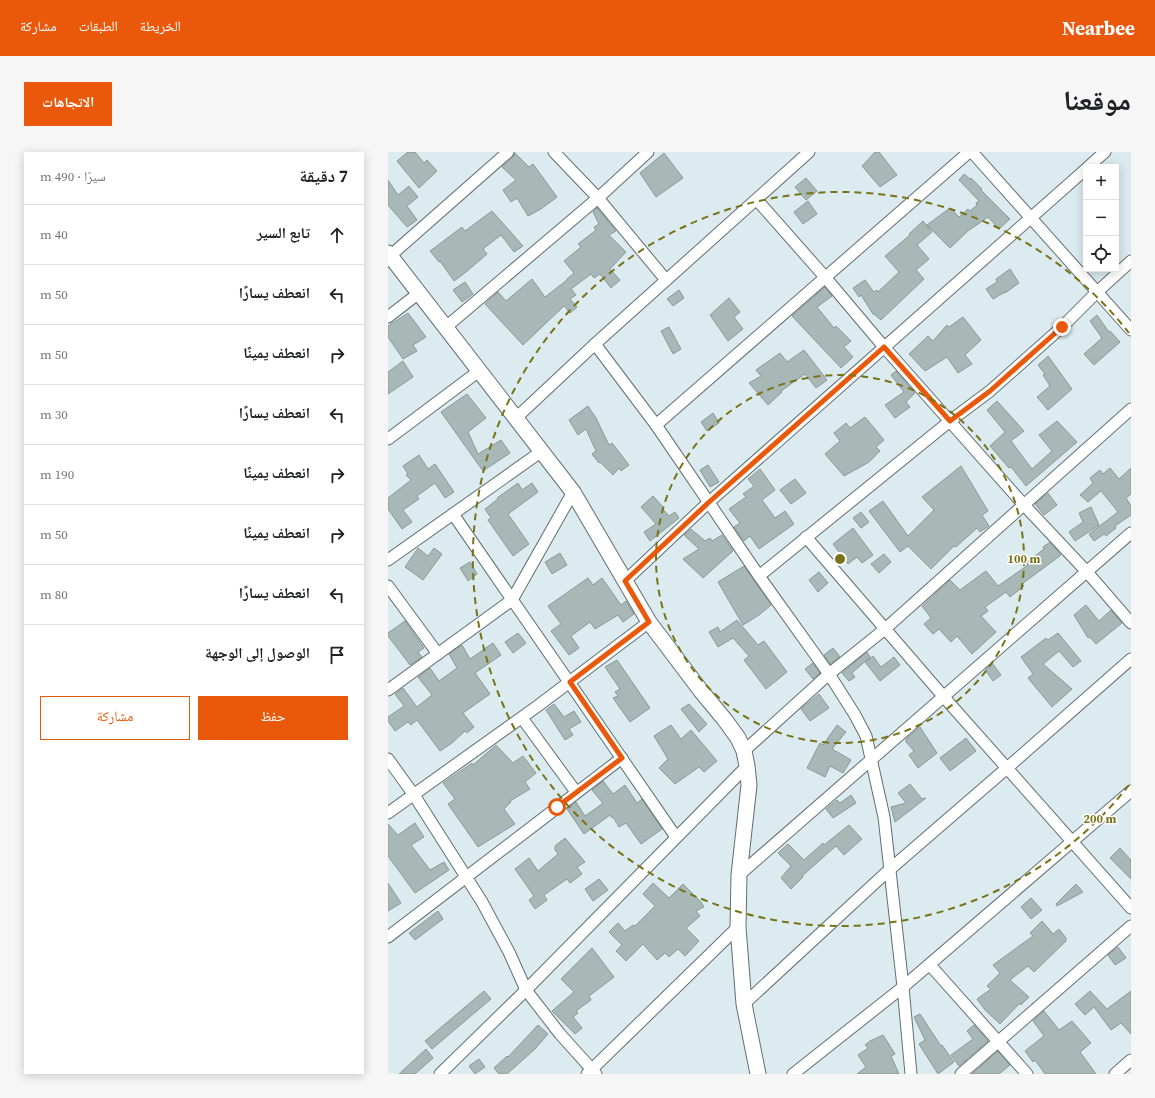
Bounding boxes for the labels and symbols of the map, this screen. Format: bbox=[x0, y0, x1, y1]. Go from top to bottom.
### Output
route end bbox=[1053, 318, 1071, 336]
text: 100 m bbox=[1008, 551, 1041, 567]
centre of rings bbox=[833, 552, 847, 566]
route start bbox=[548, 798, 566, 816]
text: 200 m bbox=[1084, 811, 1117, 827]

